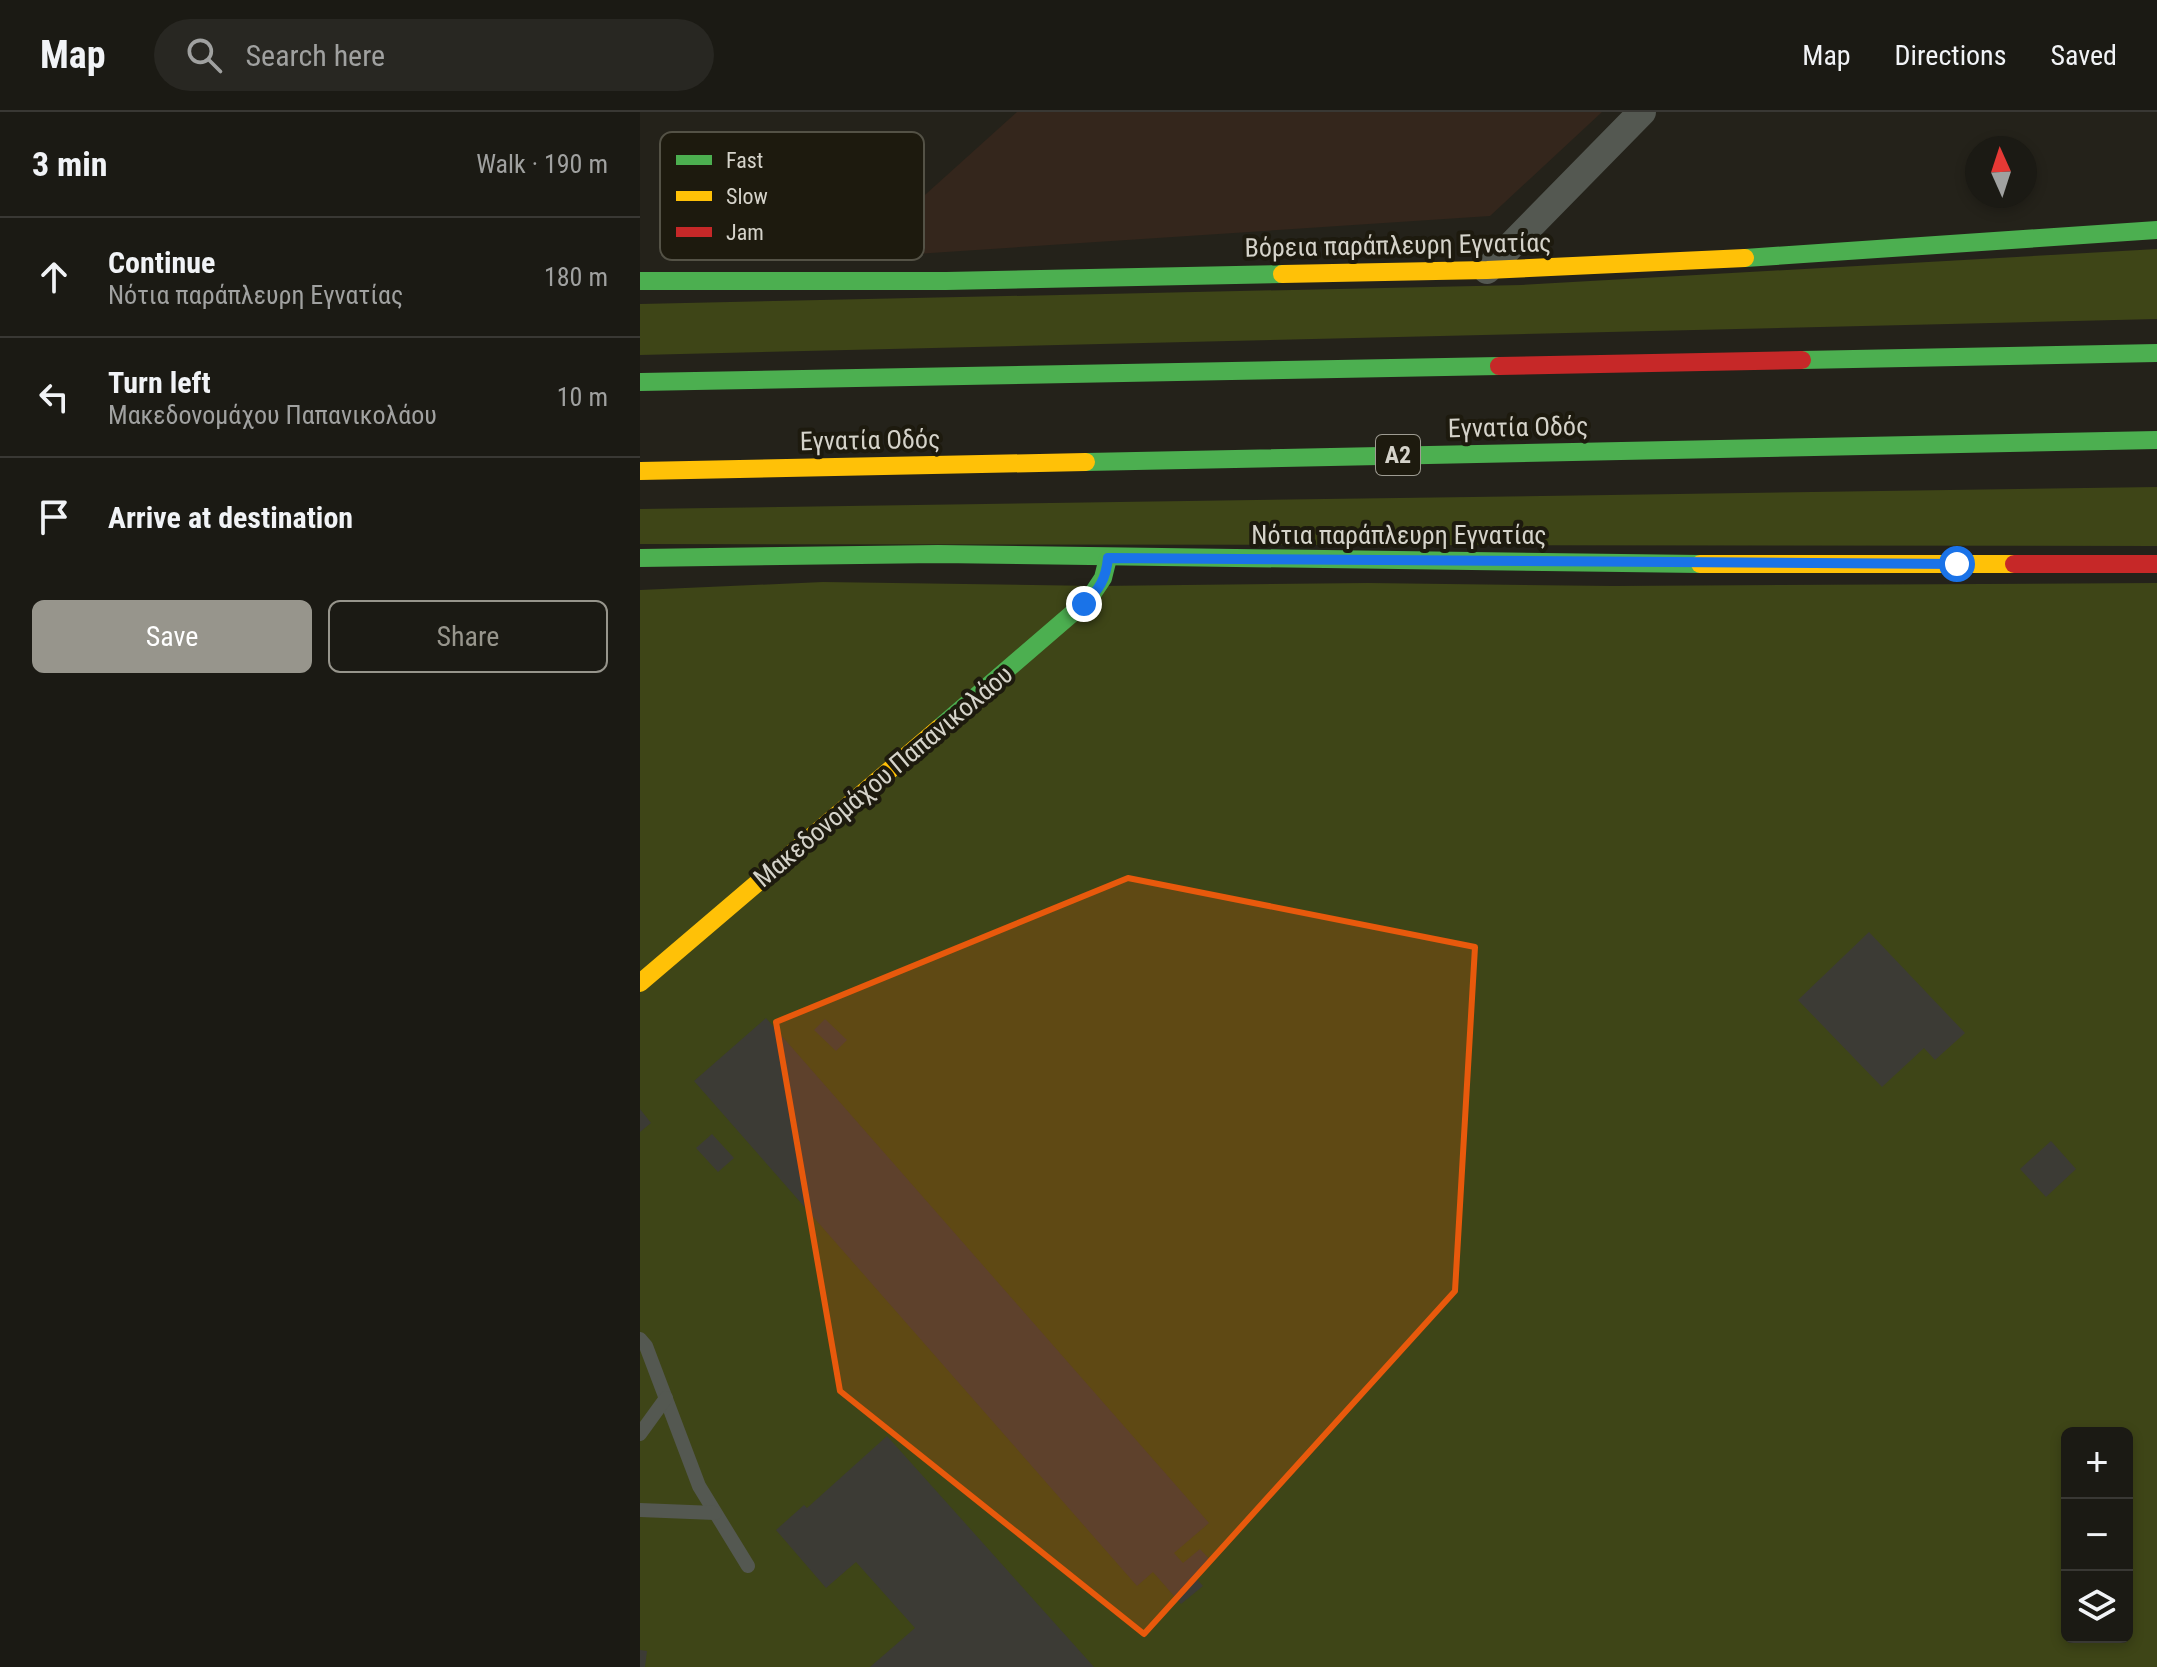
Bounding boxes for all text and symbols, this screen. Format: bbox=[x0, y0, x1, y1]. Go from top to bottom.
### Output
search box bbox=[154, 19, 714, 91]
text: Map bbox=[40, 33, 106, 77]
icon: search bbox=[182, 33, 226, 77]
text: Search here bbox=[246, 38, 385, 73]
text: Map bbox=[1802, 39, 1851, 72]
text: Directions bbox=[1895, 39, 2006, 72]
text: Saved bbox=[2050, 39, 2117, 72]
legend bbox=[660, 132, 924, 260]
north arrow bbox=[1965, 136, 2037, 208]
text: 3 min bbox=[32, 144, 108, 184]
text: Fast bbox=[726, 148, 763, 173]
text: Walk · 190 m bbox=[476, 149, 608, 179]
text: Slow bbox=[726, 184, 768, 209]
text: Jam bbox=[726, 220, 764, 245]
street label: Βόρεια παράπλευρη Εγνατίας bbox=[1244, 227, 1552, 263]
text: Continue bbox=[108, 245, 215, 280]
icon: ahead bbox=[32, 255, 76, 299]
text: 180 m bbox=[544, 262, 608, 292]
text: Νότια παράπλευρη Εγνατίας bbox=[108, 280, 403, 310]
text: Turn left bbox=[108, 365, 211, 400]
icon: left bbox=[32, 375, 76, 419]
text: 10 m bbox=[557, 382, 608, 412]
text: Μακεδονομάχου Παπανικολάου bbox=[108, 400, 437, 430]
street label: Εγνατία Οδός bbox=[1447, 411, 1589, 443]
street label: Εγνατία Οδός bbox=[799, 424, 941, 456]
road number: Α2 bbox=[1376, 435, 1420, 475]
icon: arrive bbox=[32, 495, 76, 539]
text: Arrive at destination bbox=[108, 500, 353, 535]
street label: Νότια παράπλευρη Εγνατίας bbox=[1251, 520, 1547, 550]
route start bbox=[1939, 546, 1975, 582]
route end bbox=[1066, 586, 1102, 622]
button: Save bbox=[32, 600, 312, 673]
button: Share bbox=[328, 600, 608, 673]
street label: Μακεδονομάχου Παπανικολάου bbox=[747, 659, 1019, 893]
map controls bbox=[2061, 1427, 2133, 1643]
button: + bbox=[2061, 1427, 2133, 1499]
button: − bbox=[2061, 1499, 2133, 1571]
button: layers bbox=[2061, 1571, 2133, 1643]

